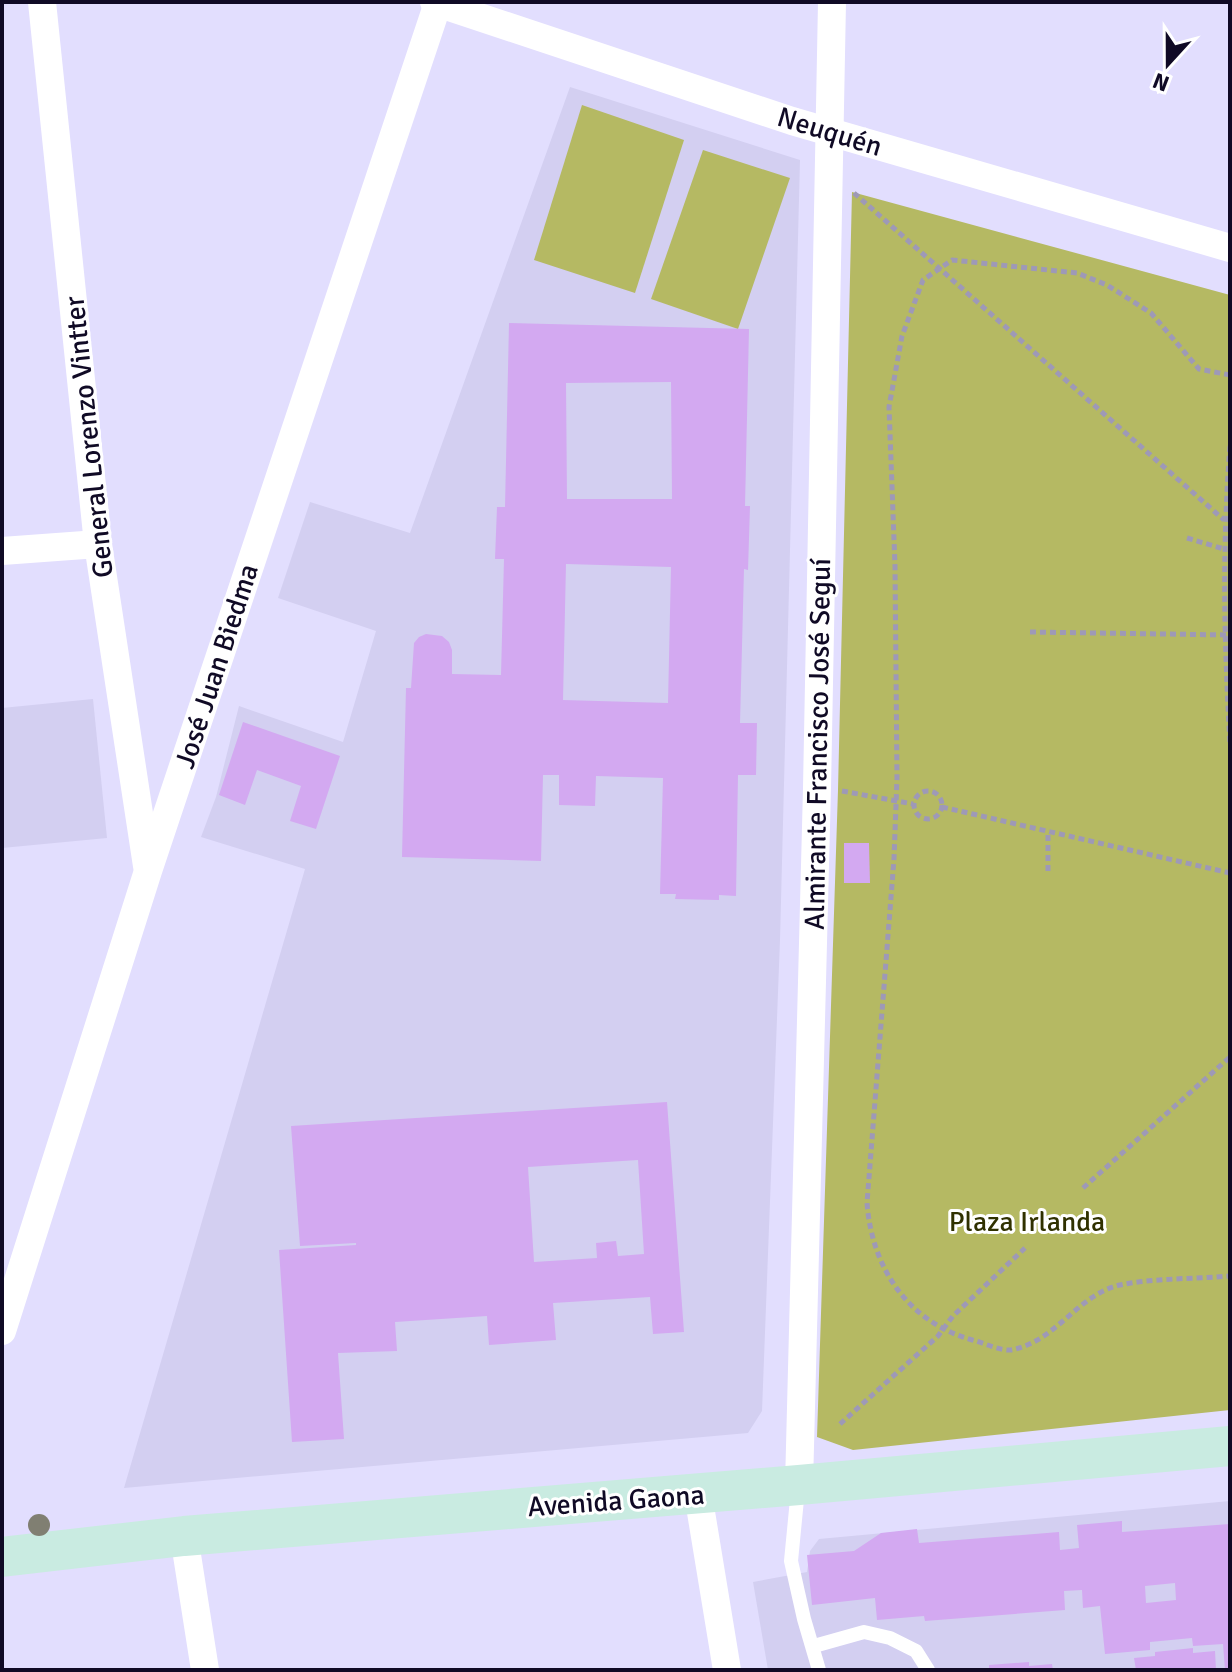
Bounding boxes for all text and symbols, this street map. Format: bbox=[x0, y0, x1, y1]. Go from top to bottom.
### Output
north arrow bbox=[1128, 24, 1208, 104]
text: N bbox=[1149, 67, 1173, 98]
street label: Neuquén bbox=[773, 100, 886, 164]
street label: General Lorenzo Vintter bbox=[57, 294, 121, 579]
street label: Almirante Francisco José Seguí bbox=[798, 558, 838, 930]
street label: José Juan Biedma bbox=[168, 560, 266, 773]
park label: Plaza Irlanda bbox=[949, 1205, 1105, 1239]
street label: Avenida Gaona bbox=[526, 1478, 706, 1524]

